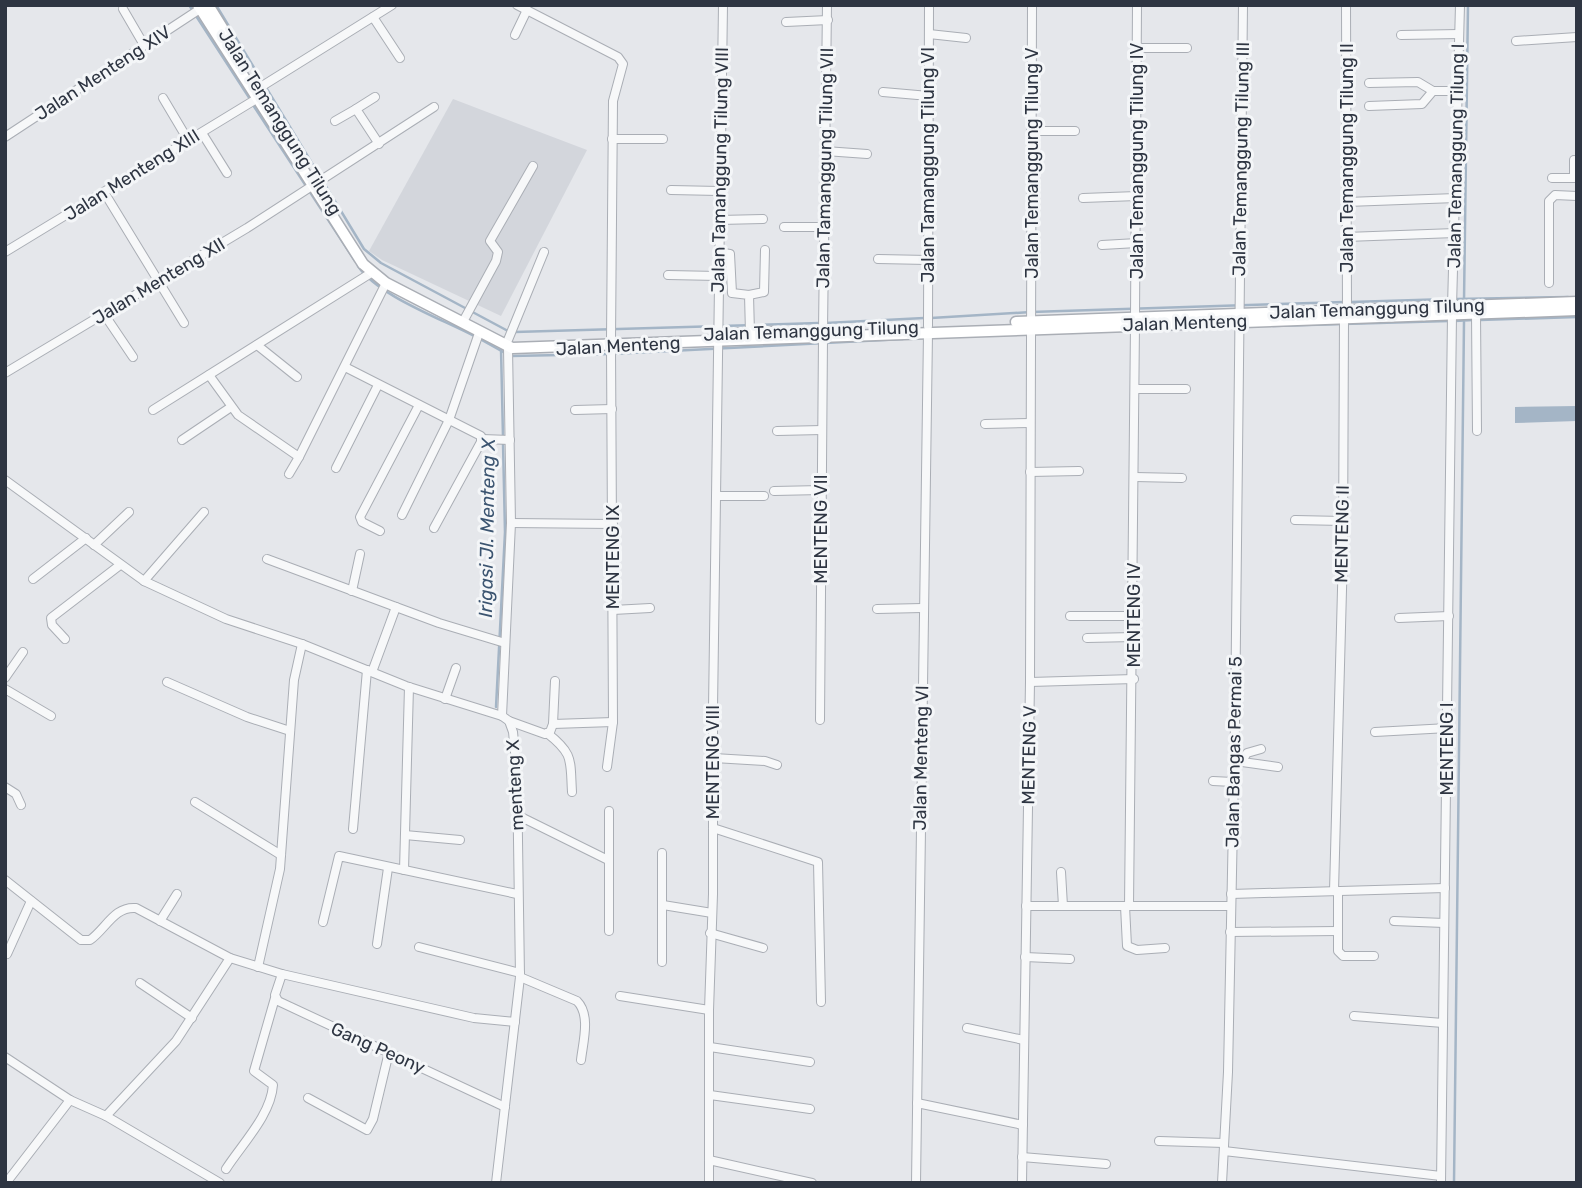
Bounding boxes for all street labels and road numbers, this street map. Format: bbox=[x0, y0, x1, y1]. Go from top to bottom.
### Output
street label: Jalan Menteng XIV bbox=[31, 21, 175, 125]
street label: Jalan Temanggung Tilung bbox=[214, 25, 346, 219]
street label: Jalan Temanggung Tilung III bbox=[1228, 41, 1254, 277]
street label: Jalan Temanggung Tilung IV bbox=[1126, 42, 1148, 279]
street label: Jalan Temanggung Tilung II bbox=[1336, 43, 1358, 273]
street label: Jalan Temanggung Tilung I bbox=[1443, 43, 1469, 269]
street label: Jalan Tamanggung Tilung VIII bbox=[707, 47, 733, 293]
street label: Jalan Tamanggung Tilung VII bbox=[812, 47, 838, 289]
street label: Jalan Tamanggung Tilung VI bbox=[917, 47, 939, 283]
street label: Jalan Temanggung Tilung V bbox=[1021, 47, 1043, 279]
street label: Jalan Menteng XIII bbox=[60, 125, 204, 225]
street label: Jalan Menteng XII bbox=[89, 233, 229, 329]
street label: Jalan Temanggung Tilung bbox=[1269, 294, 1485, 324]
street label: Jalan Menteng bbox=[1122, 310, 1248, 336]
street label: Jalan Temanggung Tilung bbox=[703, 316, 919, 346]
street label: Jalan Menteng bbox=[555, 332, 681, 360]
street label: MENTENG VII bbox=[810, 474, 832, 584]
street label: MENTENG II bbox=[1330, 485, 1354, 583]
street label: MENTENG IX bbox=[602, 505, 624, 609]
street label: MENTENG IV bbox=[1123, 562, 1145, 667]
street label: Jalan Bangas Permai 5 bbox=[1221, 656, 1247, 848]
street label: Jalan Menteng VI bbox=[909, 685, 933, 831]
street label: MENTENG I bbox=[1436, 702, 1458, 796]
street label: MENTENG VIII bbox=[702, 705, 724, 819]
street label: MENTENG V bbox=[1017, 705, 1041, 805]
street label: menteng X bbox=[502, 739, 528, 831]
street label: Gang Peony bbox=[328, 1017, 429, 1079]

